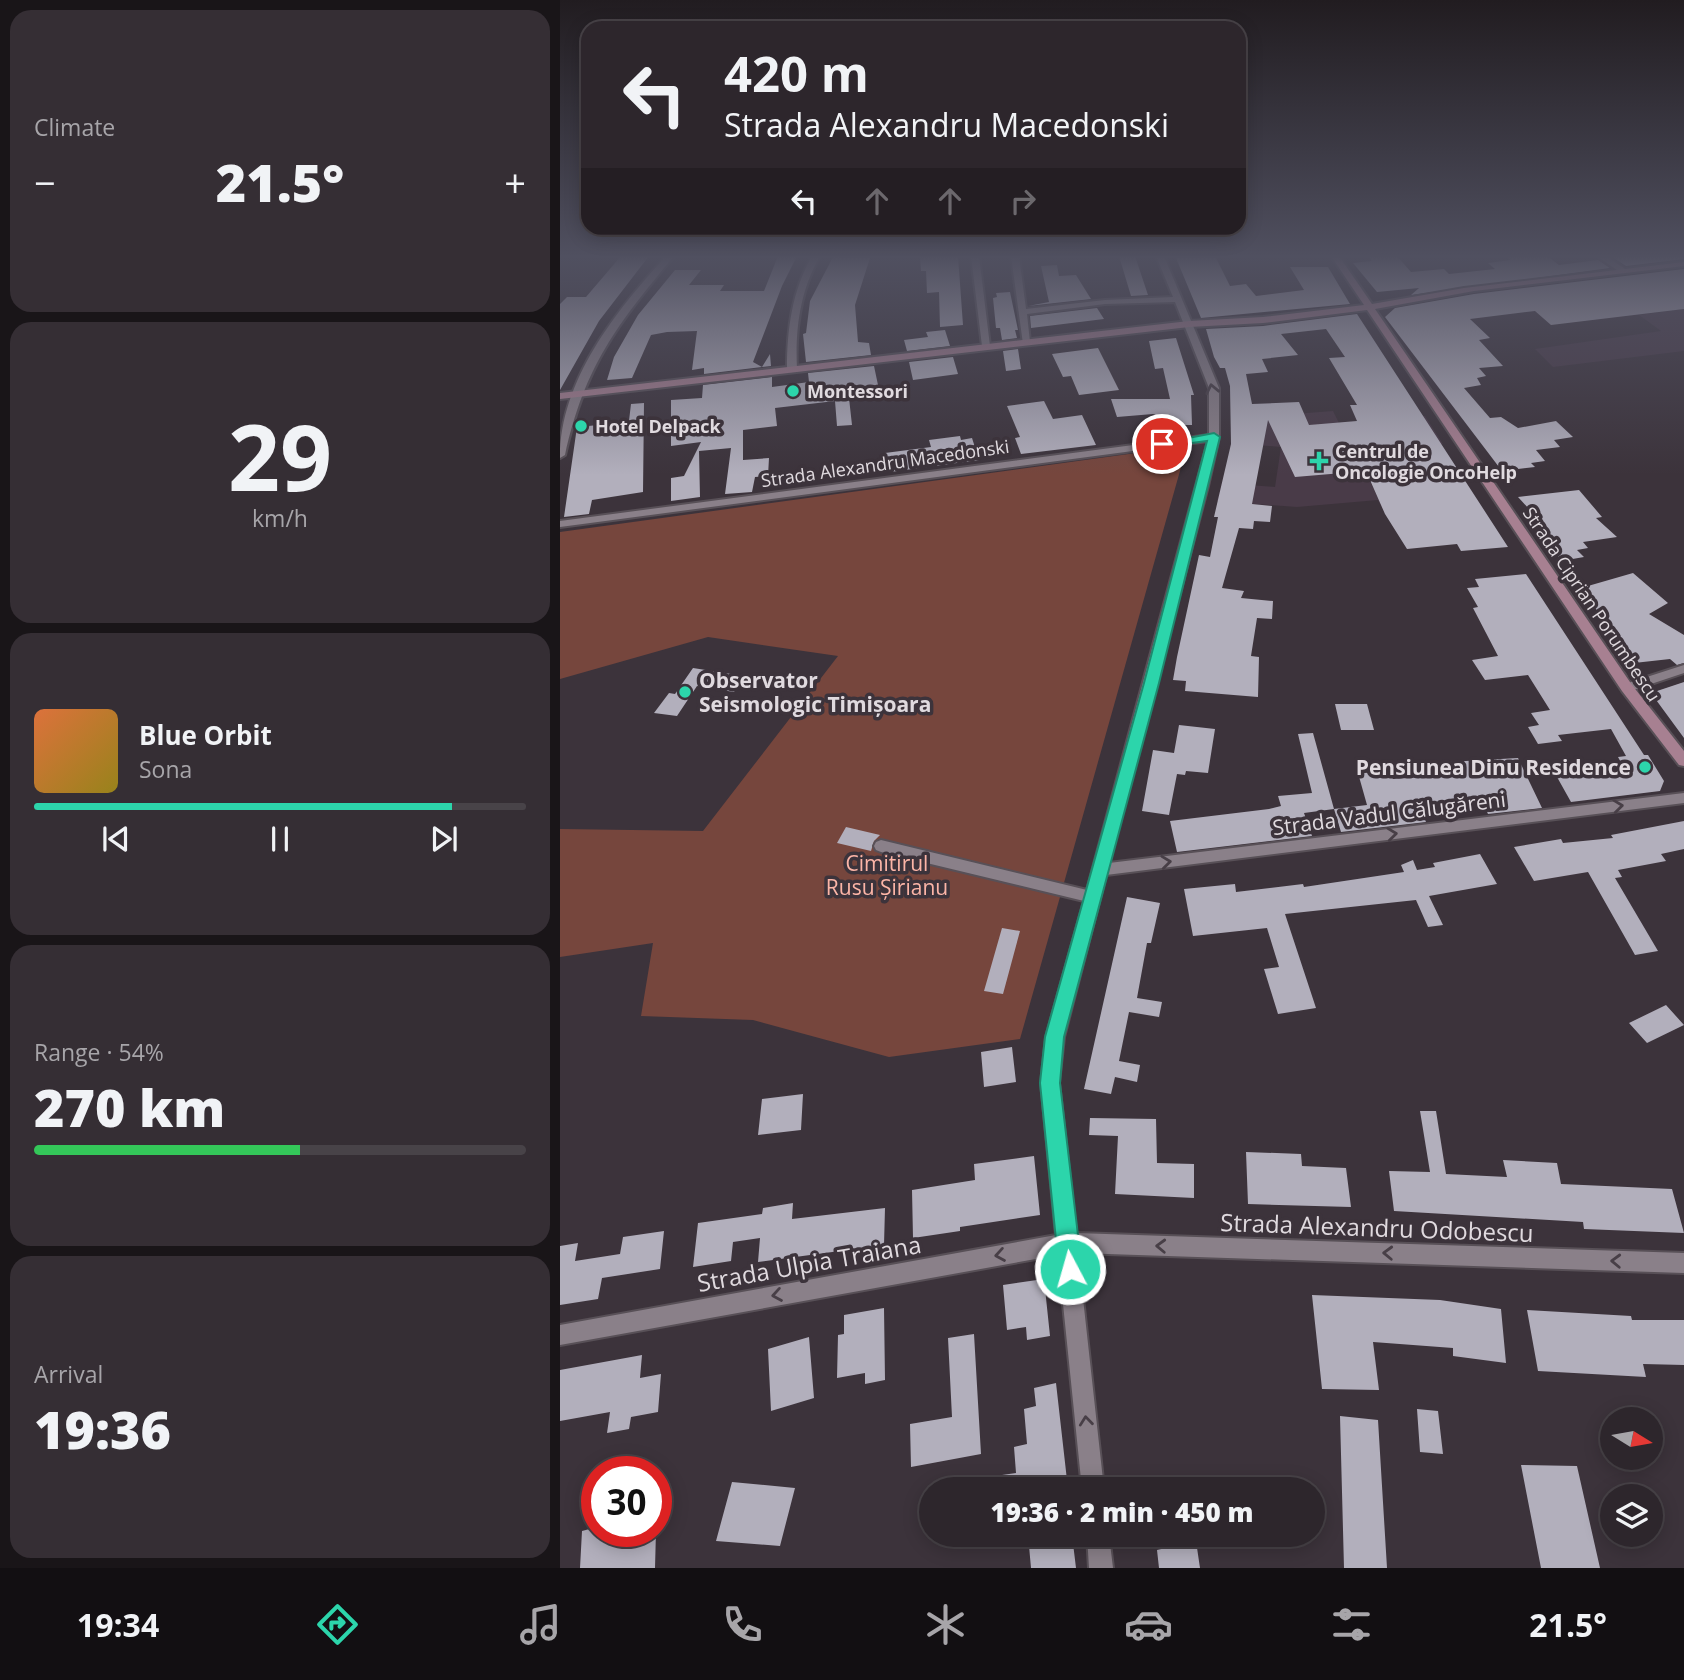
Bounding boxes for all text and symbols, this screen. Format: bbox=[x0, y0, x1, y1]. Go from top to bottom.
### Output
text: 420 m bbox=[724, 40, 869, 106]
icon: left bbox=[609, 49, 700, 140]
text: Strada Alexandru Macedonski bbox=[724, 103, 1169, 146]
text: Climate bbox=[34, 111, 115, 143]
text: 21.5° bbox=[216, 146, 344, 217]
text: − bbox=[34, 156, 56, 208]
text: + bbox=[504, 156, 526, 208]
icon: left bbox=[785, 182, 823, 220]
icon: ahead bbox=[858, 182, 896, 220]
icon: ahead bbox=[931, 182, 969, 220]
icon: right bbox=[1004, 182, 1042, 220]
place label: Montessori bbox=[807, 379, 908, 403]
marker: Montessori bbox=[785, 383, 801, 399]
one-way arrow bbox=[1206, 383, 1221, 395]
text: 29 bbox=[228, 394, 332, 518]
place label: Hotel Delpack bbox=[595, 414, 722, 438]
pin bbox=[1132, 414, 1192, 474]
marker: Hotel Delpack bbox=[573, 418, 589, 434]
icon: arrive bbox=[1143, 425, 1181, 463]
street label: Strada Alexandru Macedonski bbox=[759, 434, 1011, 492]
place label: Centrul de Oncologie OncoHelp bbox=[1335, 439, 1517, 484]
marker: Centrul de Oncologie OncoHelp bbox=[1309, 451, 1329, 471]
text: km/h bbox=[252, 502, 308, 534]
street label: Strada Ciprian Porumbescu bbox=[1518, 502, 1666, 706]
place label: Observator Seismologic Timișoara bbox=[699, 666, 931, 718]
marker: Observator Seismologic Timișoara bbox=[677, 684, 693, 700]
text: Blue Orbit bbox=[139, 717, 272, 753]
text: Sona bbox=[139, 753, 192, 785]
place label: Pensiunea Dinu Residence bbox=[1356, 753, 1631, 781]
marker: Pensiunea Dinu Residence bbox=[1637, 759, 1653, 775]
street label: Strada Vadul Călugăreni bbox=[1271, 785, 1507, 841]
one-way arrow bbox=[1612, 799, 1623, 814]
icon: previous bbox=[97, 820, 135, 858]
icon: pause bbox=[261, 820, 299, 858]
icon: next bbox=[425, 820, 463, 858]
one-way arrow bbox=[1386, 827, 1398, 842]
park label: Cimitirul Rusu Șirianu bbox=[826, 849, 948, 901]
one-way arrow bbox=[1160, 855, 1172, 870]
text: Range · 54% bbox=[34, 1036, 164, 1068]
text: 270 km bbox=[34, 1071, 225, 1142]
street label: Strada Alexandru Odobescu bbox=[1220, 1205, 1534, 1249]
street label: Strada Ulpia Traiana bbox=[694, 1227, 924, 1299]
position arrow bbox=[1033, 1232, 1107, 1306]
one-way arrow bbox=[1155, 1238, 1166, 1253]
one-way arrow bbox=[1383, 1246, 1394, 1261]
one-way arrow bbox=[994, 1247, 1006, 1262]
one-way arrow bbox=[1610, 1254, 1621, 1269]
one-way arrow bbox=[771, 1287, 783, 1302]
text: Arrival bbox=[34, 1358, 103, 1390]
text: 19:36 bbox=[34, 1393, 171, 1464]
north arrow bbox=[1600, 1407, 1662, 1470]
map controls bbox=[1600, 1407, 1663, 1547]
one-way arrow bbox=[1079, 1416, 1094, 1427]
speed limit sign: 30 bbox=[581, 1456, 672, 1547]
button: layers bbox=[1600, 1484, 1663, 1547]
text: 19:36 · 2 min · 450 m bbox=[991, 1494, 1253, 1530]
icon: directions bbox=[313, 1600, 362, 1649]
icon: music bbox=[516, 1600, 565, 1649]
icon: phone bbox=[718, 1600, 767, 1649]
icon: climate bbox=[921, 1600, 970, 1649]
icon: car bbox=[1124, 1600, 1173, 1649]
icon: filters bbox=[1327, 1600, 1376, 1649]
text: 19:34 bbox=[77, 1603, 159, 1646]
text: 21.5° bbox=[1529, 1603, 1607, 1646]

